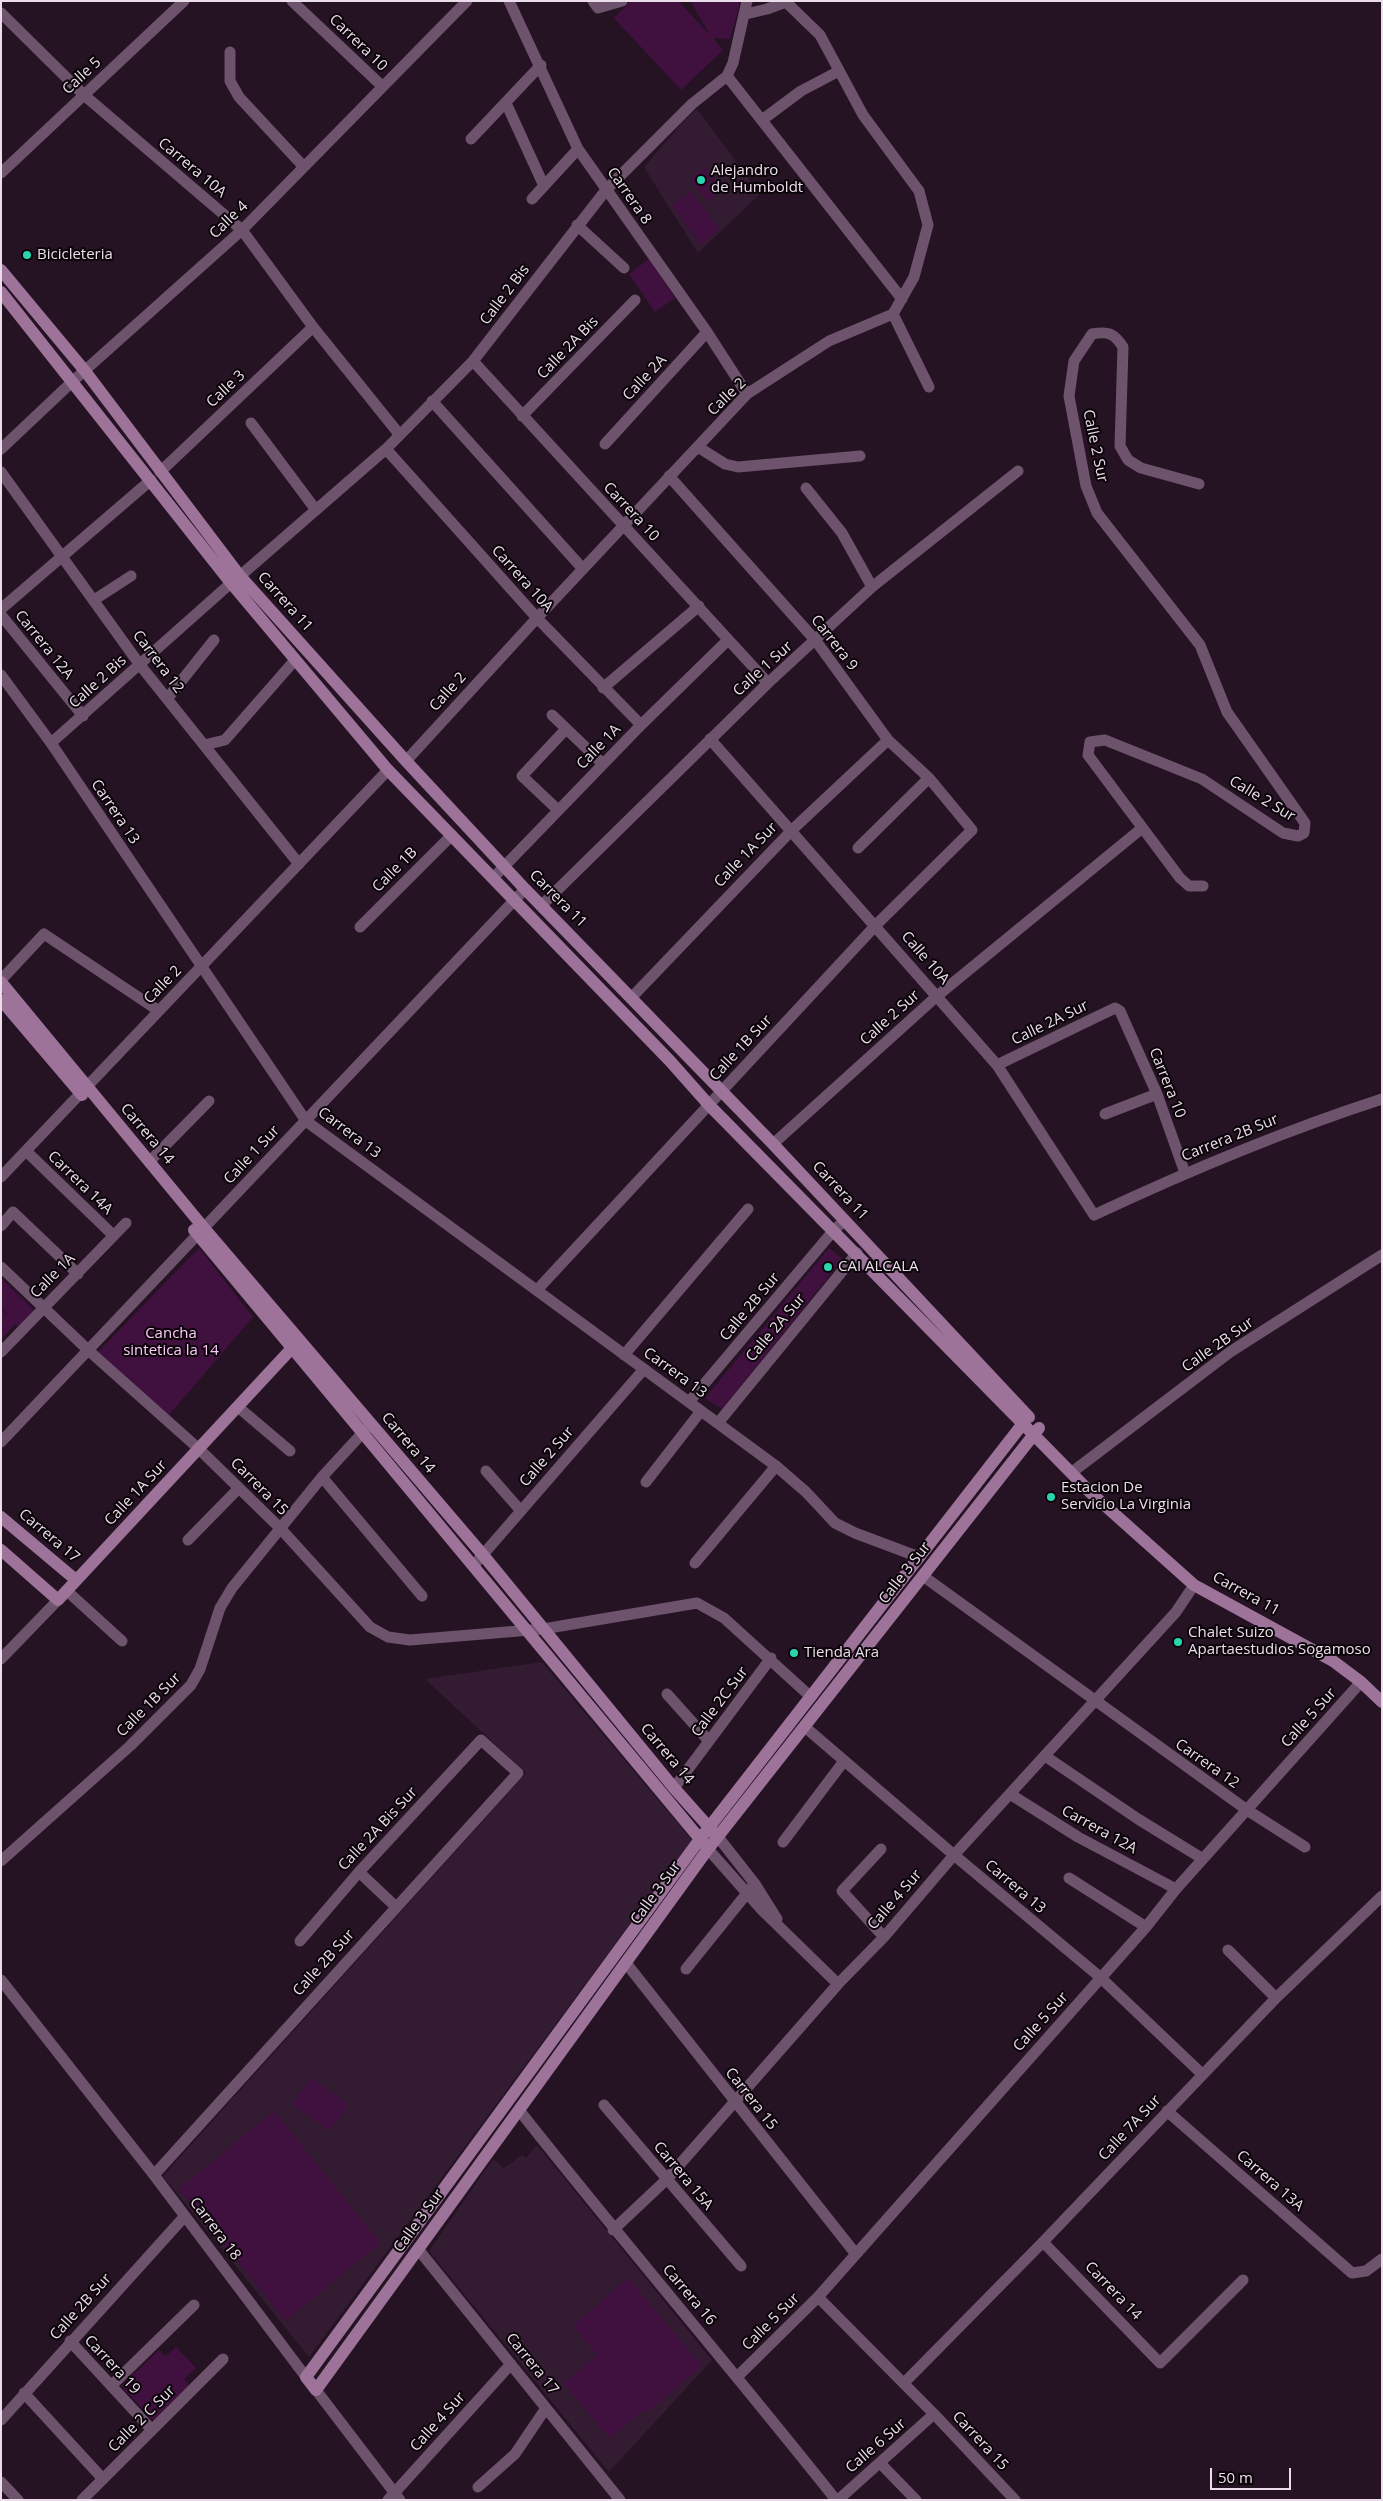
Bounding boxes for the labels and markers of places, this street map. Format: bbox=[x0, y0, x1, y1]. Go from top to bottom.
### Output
place label: Alejandro de Humboldt bbox=[711, 162, 803, 197]
marker: Alejandro de Humboldt bbox=[695, 174, 707, 186]
place label: Bicicleteria bbox=[37, 246, 113, 264]
marker: Bicicleteria bbox=[21, 249, 33, 261]
place label: CAI ALCALA bbox=[838, 1258, 919, 1276]
marker: CAI ALCALA bbox=[822, 1261, 834, 1273]
place label: Estacion De Servicio La Virginia bbox=[1061, 1479, 1191, 1514]
marker: Estacion De Servicio La Virginia bbox=[1045, 1491, 1057, 1503]
place label: Chalet Suizo Apartaestudios Sogamoso bbox=[1188, 1624, 1371, 1659]
marker: Chalet Suizo Apartaestudios Sogamoso bbox=[1172, 1636, 1184, 1648]
place label: Tienda Ara bbox=[804, 1644, 879, 1662]
marker: Tienda Ara bbox=[788, 1647, 800, 1659]

